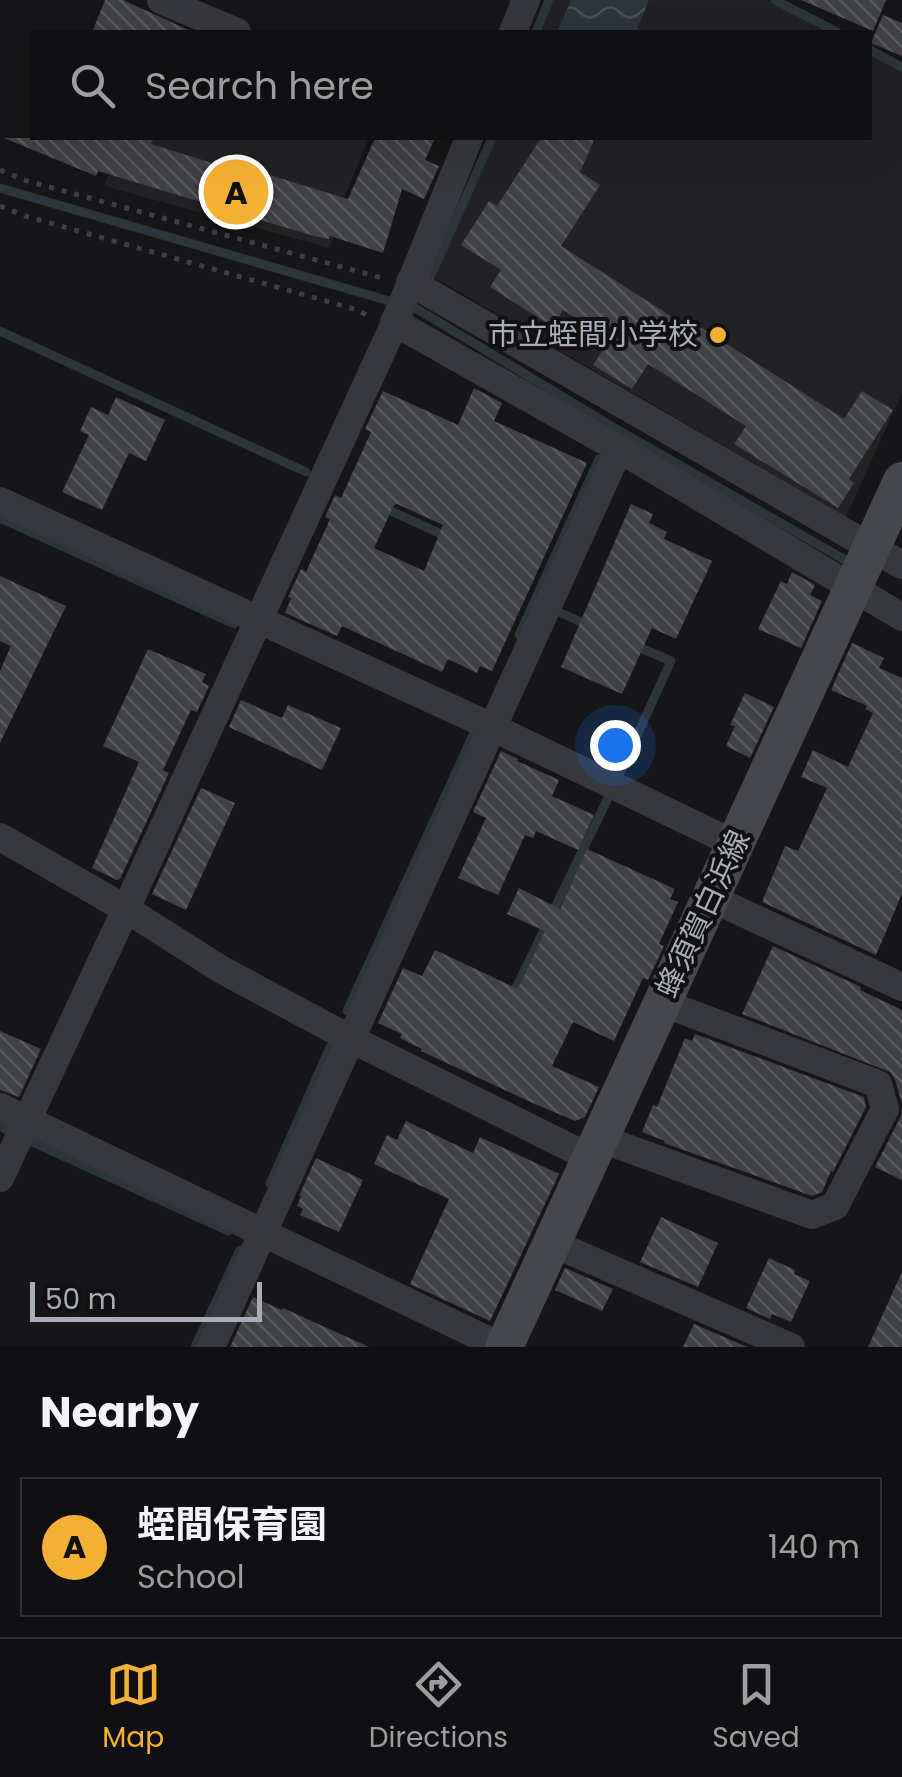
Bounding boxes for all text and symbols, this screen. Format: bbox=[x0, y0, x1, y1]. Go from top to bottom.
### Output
search box bbox=[30, 30, 872, 140]
icon: search bbox=[65, 58, 120, 113]
text: Search here bbox=[145, 59, 374, 112]
pin: A bbox=[204, 154, 268, 230]
place label: 市立蛭間小学校 bbox=[488, 313, 698, 356]
marker: 市立蛭間小学校 bbox=[707, 324, 729, 346]
your location bbox=[590, 720, 641, 771]
street label: 蜂須賀白浜線 bbox=[645, 823, 760, 1004]
scale bar bbox=[30, 1277, 262, 1322]
text: 50 m bbox=[45, 1280, 116, 1319]
text: Nearby bbox=[40, 1383, 199, 1442]
text: 蛭間保育園 bbox=[137, 1498, 327, 1551]
text: A bbox=[63, 1524, 86, 1569]
text: 140 m bbox=[768, 1524, 860, 1569]
text: School bbox=[137, 1554, 245, 1599]
tab: Map bbox=[102, 1657, 164, 1759]
tab: Directions bbox=[369, 1657, 508, 1759]
tab: Saved bbox=[712, 1657, 800, 1759]

